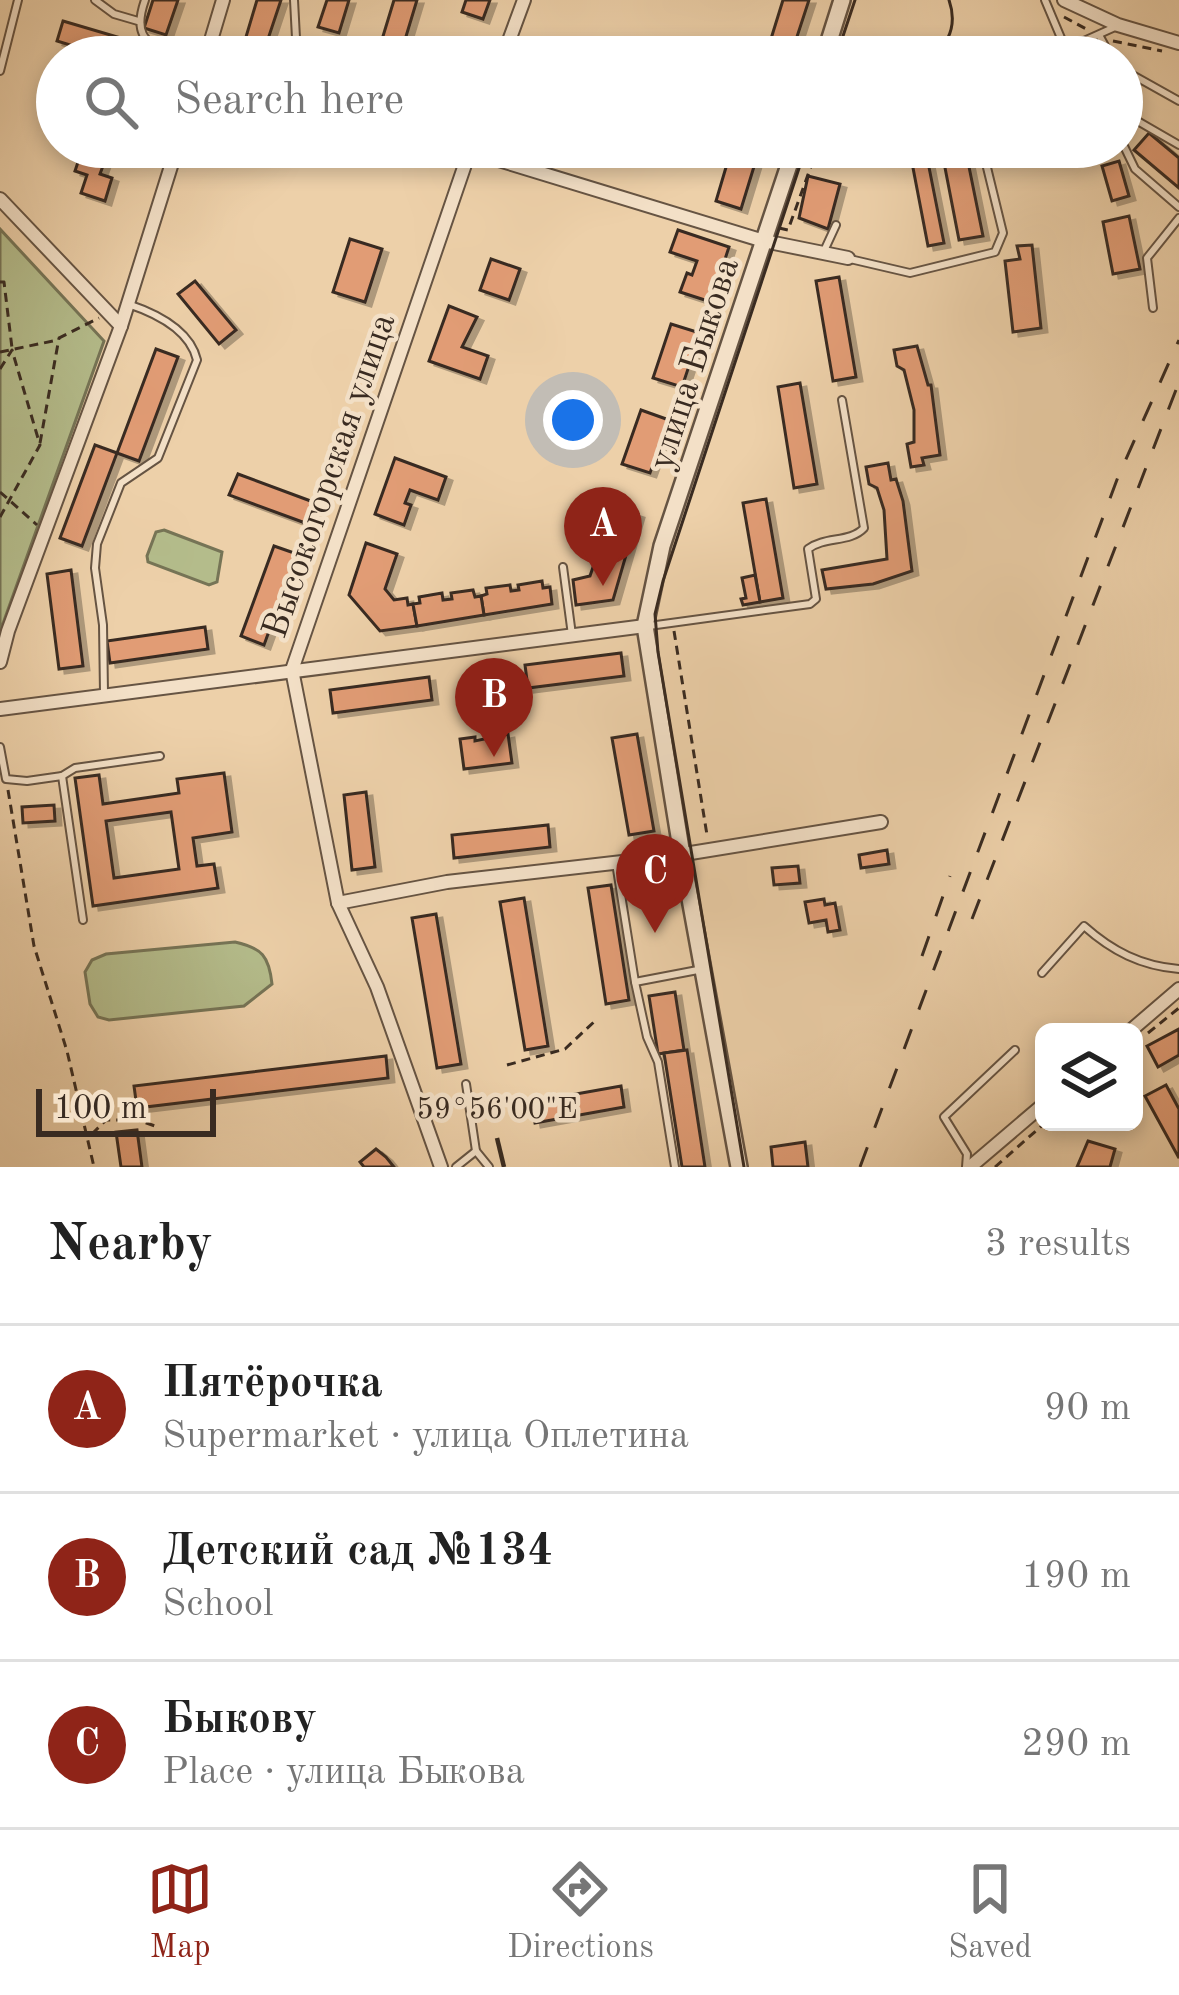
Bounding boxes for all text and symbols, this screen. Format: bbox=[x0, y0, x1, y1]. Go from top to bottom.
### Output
search box bbox=[36, 36, 1143, 168]
icon: search bbox=[78, 69, 144, 135]
text: Search here bbox=[174, 79, 404, 124]
street label: улица Быкова bbox=[645, 254, 747, 475]
street label: Высокогорская улица bbox=[258, 309, 403, 643]
your location bbox=[543, 390, 603, 450]
pin: A bbox=[564, 487, 642, 586]
pin: B bbox=[455, 658, 533, 757]
pin: C bbox=[616, 834, 694, 933]
map controls bbox=[1035, 1023, 1143, 1131]
button: layers bbox=[1035, 1023, 1143, 1131]
scale bar bbox=[36, 1083, 216, 1136]
text: 100 m bbox=[54, 1093, 147, 1126]
text: 59°56'00"E bbox=[416, 1095, 578, 1125]
text: Nearby bbox=[48, 1220, 213, 1271]
text: 3 results bbox=[985, 1225, 1131, 1264]
text: Пятёрочка bbox=[162, 1362, 383, 1407]
text: A bbox=[72, 1389, 102, 1428]
text: 90 m bbox=[1044, 1389, 1131, 1428]
text: Supermarket · улица Оплетина bbox=[162, 1417, 689, 1456]
text: Детский сад №134 bbox=[162, 1530, 553, 1575]
text: B bbox=[73, 1557, 101, 1596]
text: 190 m bbox=[1021, 1557, 1131, 1596]
text: School bbox=[162, 1585, 274, 1624]
text: Быкову bbox=[162, 1698, 317, 1743]
text: C bbox=[74, 1725, 100, 1764]
text: 290 m bbox=[1021, 1725, 1131, 1764]
text: Place · улица Быкова bbox=[162, 1753, 525, 1792]
tab: Map bbox=[147, 1856, 213, 1969]
tab: Directions bbox=[507, 1856, 654, 1969]
tab: Saved bbox=[948, 1856, 1032, 1969]

